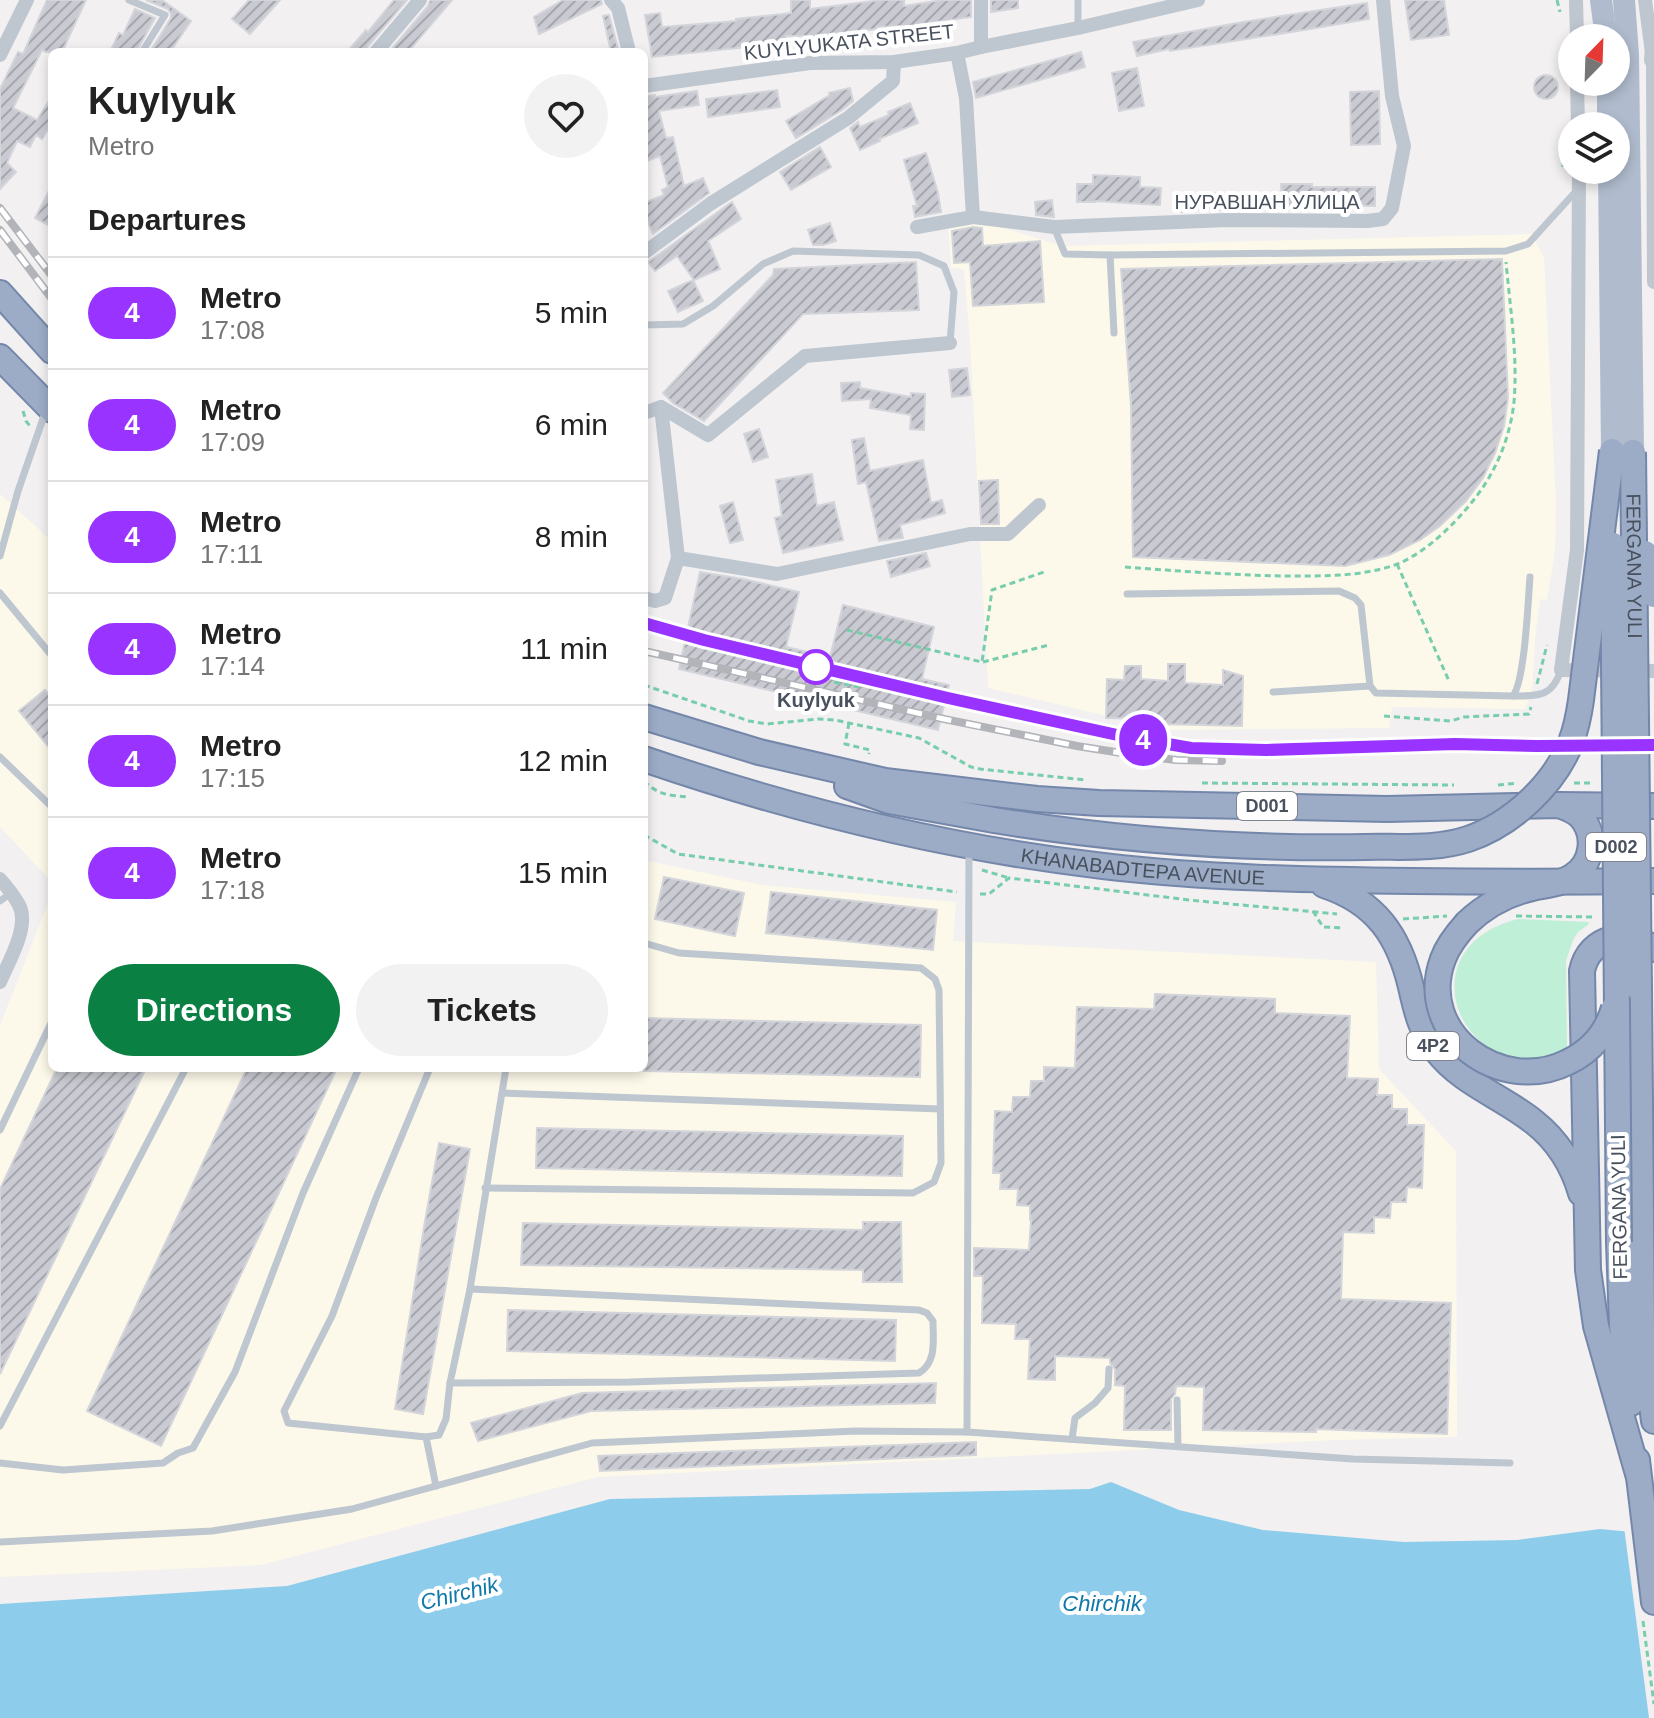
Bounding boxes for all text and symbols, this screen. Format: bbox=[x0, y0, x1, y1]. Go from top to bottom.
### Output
street label: KUYLYUKATA STREET bbox=[743, 20, 955, 64]
north arrow bbox=[1558, 24, 1630, 96]
map controls bbox=[1558, 24, 1630, 184]
button: heart bbox=[524, 74, 608, 158]
text: Kuylyuk bbox=[88, 80, 236, 122]
button: layers bbox=[1558, 112, 1630, 184]
text: Metro bbox=[88, 131, 154, 161]
street label: НУРАВШАН УЛИЦА bbox=[1174, 191, 1360, 213]
text: Departures bbox=[88, 203, 246, 236]
text: Metro bbox=[200, 281, 282, 314]
text: 5 min bbox=[535, 296, 608, 329]
text: 4 bbox=[124, 297, 140, 328]
text: 17:08 bbox=[200, 315, 265, 345]
text: Metro bbox=[200, 393, 282, 426]
text: 6 min bbox=[535, 408, 608, 441]
text: 4 bbox=[124, 409, 140, 440]
text: 17:09 bbox=[200, 427, 265, 457]
street label: FERGANA YULI bbox=[1622, 493, 1646, 639]
text: Metro bbox=[200, 505, 282, 538]
text: 8 min bbox=[535, 520, 608, 553]
text: 4 bbox=[124, 521, 140, 552]
text: 17:11 bbox=[200, 539, 263, 569]
text: Metro bbox=[200, 617, 282, 650]
text: 11 min bbox=[520, 632, 608, 665]
text: 4 bbox=[124, 633, 140, 664]
marker: Kuylyuk bbox=[799, 650, 833, 684]
text: 17:14 bbox=[200, 651, 265, 681]
place label: Kuylyuk bbox=[777, 689, 856, 711]
line badge: 4 bbox=[1117, 714, 1169, 766]
text: 4 bbox=[1135, 724, 1151, 755]
text: Metro bbox=[200, 729, 282, 762]
text: 12 min bbox=[518, 744, 608, 777]
text: 4 bbox=[124, 745, 140, 776]
text: 17:15 bbox=[200, 763, 265, 793]
road number: D001 bbox=[1237, 792, 1297, 820]
road number: D002 bbox=[1586, 833, 1646, 861]
text: Metro bbox=[200, 841, 282, 874]
street label: KHANABADTEPA AVENUE bbox=[1019, 844, 1265, 889]
text: 15 min bbox=[518, 856, 608, 889]
text: 4 bbox=[124, 857, 140, 888]
text: 17:18 bbox=[200, 875, 265, 905]
button: Directions bbox=[88, 964, 340, 1056]
button: Tickets bbox=[356, 964, 608, 1056]
road number: 4P2 bbox=[1407, 1032, 1459, 1060]
street label: FERGANA YULI bbox=[1607, 1134, 1631, 1280]
water label: Chirchik bbox=[418, 1572, 502, 1615]
water label: Chirchik bbox=[1062, 1591, 1143, 1616]

